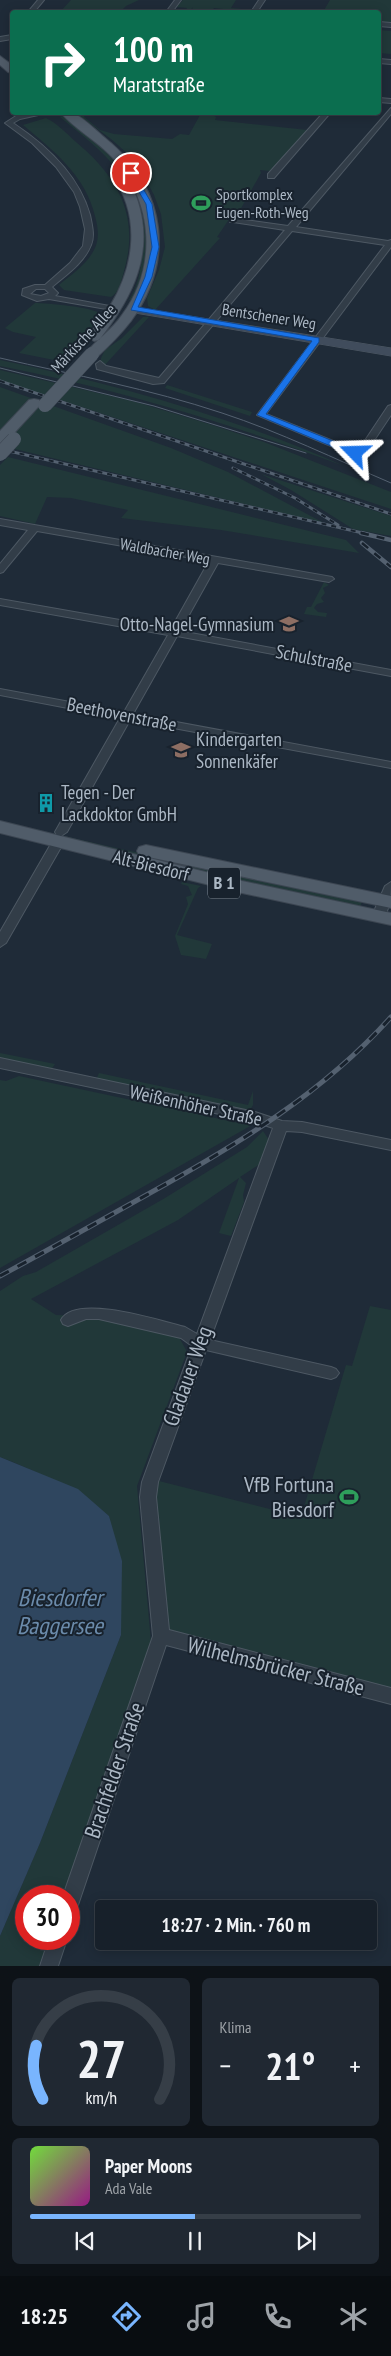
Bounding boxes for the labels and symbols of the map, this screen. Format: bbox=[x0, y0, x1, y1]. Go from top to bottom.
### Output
pin bbox=[110, 152, 152, 194]
place label: Sportkomplex Eugen-Roth-Weg bbox=[216, 184, 309, 222]
sports icon: Sportkomplex Eugen-Roth-Weg bbox=[190, 192, 212, 214]
street label: Bentschener Weg bbox=[220, 299, 318, 333]
street label: Märkische Allee bbox=[46, 300, 120, 376]
position arrow bbox=[328, 426, 380, 478]
street label: Waldbacher Weg bbox=[118, 533, 212, 569]
place label: Otto-Nagel-Gymnasium bbox=[120, 612, 274, 636]
school or university icon: Otto-Nagel-Gymnasium bbox=[278, 613, 300, 635]
street label: Schulstraße bbox=[274, 639, 354, 677]
street label: Beethovenstraße bbox=[65, 692, 179, 736]
place label: Kindergarten Sonnenkäfer bbox=[196, 727, 282, 773]
school or university icon: Kindergarten Sonnenkäfer bbox=[170, 739, 192, 761]
place label: Tegen - Der Lackdoktor GmbH bbox=[61, 780, 177, 826]
building icon: Tegen - Der Lackdoktor GmbH bbox=[35, 792, 57, 814]
street label: Alt-Biesdorf bbox=[110, 844, 193, 886]
road number: B 1 bbox=[208, 868, 240, 898]
street label: Weißenhöher Straße bbox=[128, 1079, 265, 1131]
street label: Gladauer Weg bbox=[156, 1322, 218, 1430]
place label: VfB Fortuna Biesdorf bbox=[243, 1470, 335, 1523]
sports icon: VfB Fortuna Biesdorf bbox=[338, 1486, 360, 1508]
water label: Biesdorfer Baggersee bbox=[17, 1582, 106, 1641]
street label: Wilhelmsbrücker Straße bbox=[185, 1630, 367, 1702]
street label: Brachfelder Straße bbox=[78, 1698, 150, 1842]
speed limit sign: 30 bbox=[15, 1885, 80, 1950]

